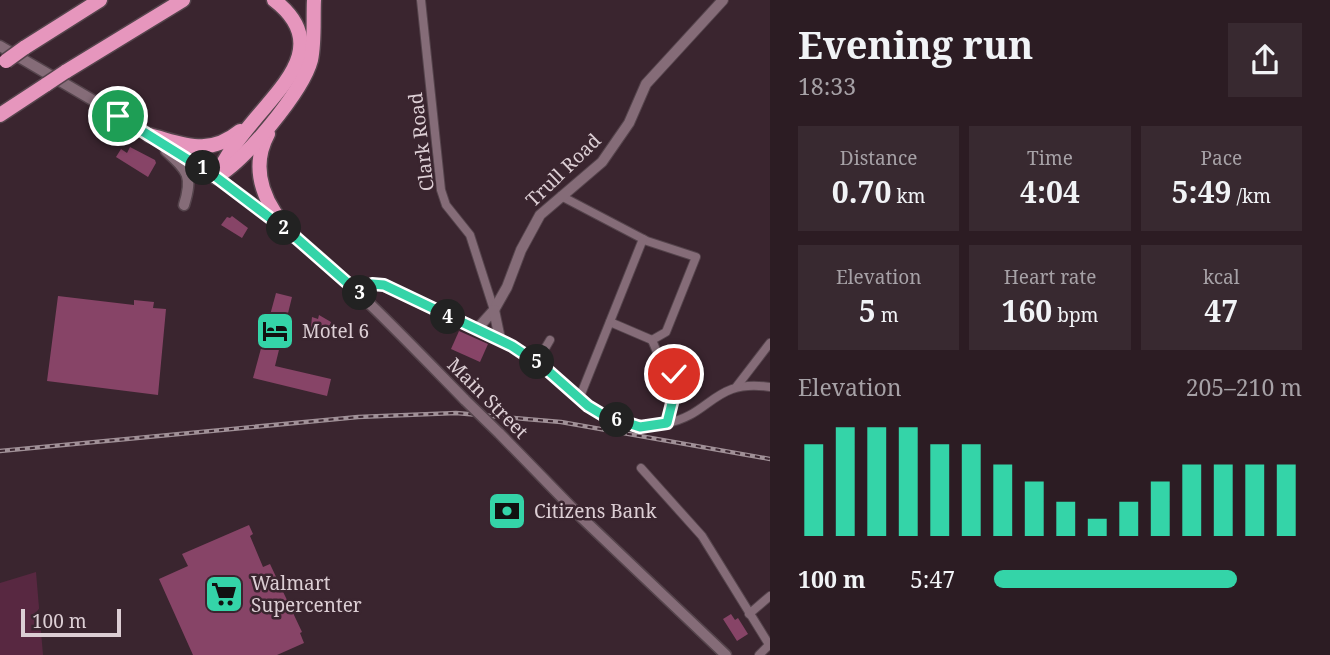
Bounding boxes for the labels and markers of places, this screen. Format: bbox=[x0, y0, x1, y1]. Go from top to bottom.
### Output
pin bbox=[88, 86, 148, 146]
pin: 1 bbox=[186, 150, 220, 186]
pin: 2 bbox=[266, 210, 302, 246]
pin: 3 bbox=[342, 276, 378, 310]
pin: 4 bbox=[430, 300, 466, 334]
hotel icon: Motel 6 bbox=[254, 310, 296, 352]
place label: Motel 6 bbox=[302, 318, 369, 344]
pin: 5 bbox=[520, 344, 554, 380]
pin bbox=[644, 344, 704, 404]
pin: 6 bbox=[600, 402, 634, 438]
bank icon: Citizens Bank bbox=[486, 490, 528, 532]
place label: Citizens Bank bbox=[534, 498, 658, 524]
place label: Walmart Supercenter bbox=[251, 570, 362, 618]
supermarket icon: Walmart Supercenter bbox=[203, 573, 245, 615]

